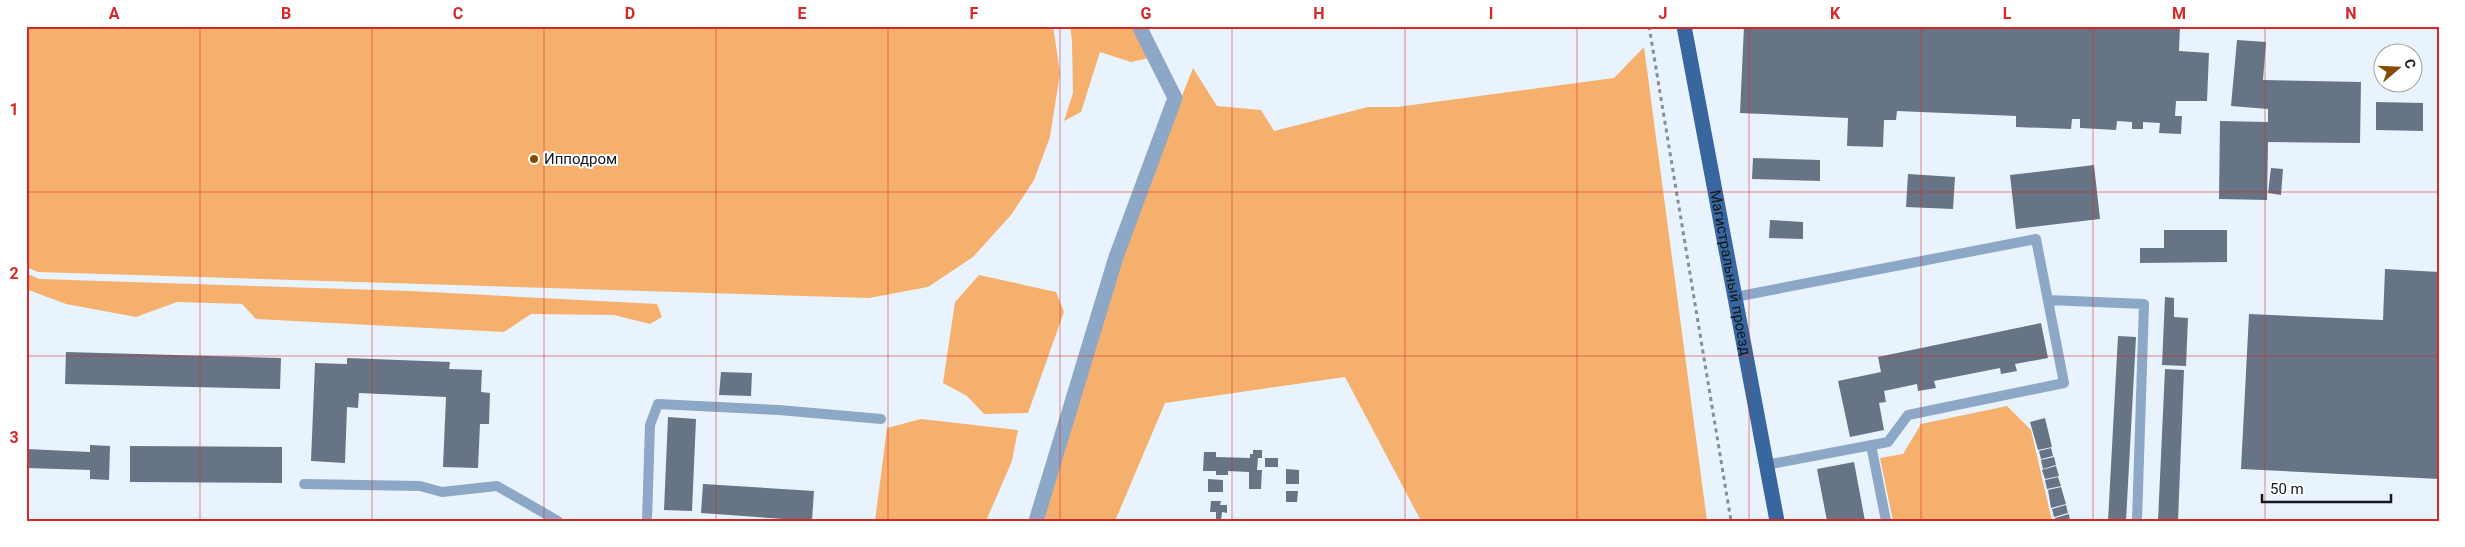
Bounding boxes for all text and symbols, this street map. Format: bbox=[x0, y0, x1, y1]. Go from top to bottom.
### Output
text: A bbox=[109, 4, 120, 23]
text: B bbox=[281, 4, 291, 23]
text: C bbox=[453, 4, 463, 23]
text: D bbox=[625, 4, 635, 23]
text: E bbox=[798, 4, 807, 23]
text: F bbox=[970, 4, 979, 23]
text: G bbox=[1141, 4, 1152, 23]
text: H bbox=[1313, 4, 1325, 23]
text: I bbox=[1489, 4, 1493, 23]
text: J bbox=[1659, 4, 1667, 23]
text: K bbox=[1830, 4, 1841, 23]
text: L bbox=[2003, 4, 2012, 23]
text: M bbox=[2172, 4, 2186, 23]
text: N bbox=[2345, 4, 2357, 23]
north arrow bbox=[2372, 42, 2422, 92]
text: С bbox=[2401, 57, 2419, 71]
text: 1 bbox=[9, 100, 19, 119]
place label: Ипподром bbox=[544, 150, 617, 168]
marker: Ипподром bbox=[528, 153, 540, 165]
street label: Магистральный проезд bbox=[1706, 189, 1755, 357]
text: 2 bbox=[9, 264, 19, 283]
text: 3 bbox=[9, 428, 19, 447]
scale bar bbox=[2262, 472, 2391, 504]
text: 50 m bbox=[2270, 480, 2304, 498]

